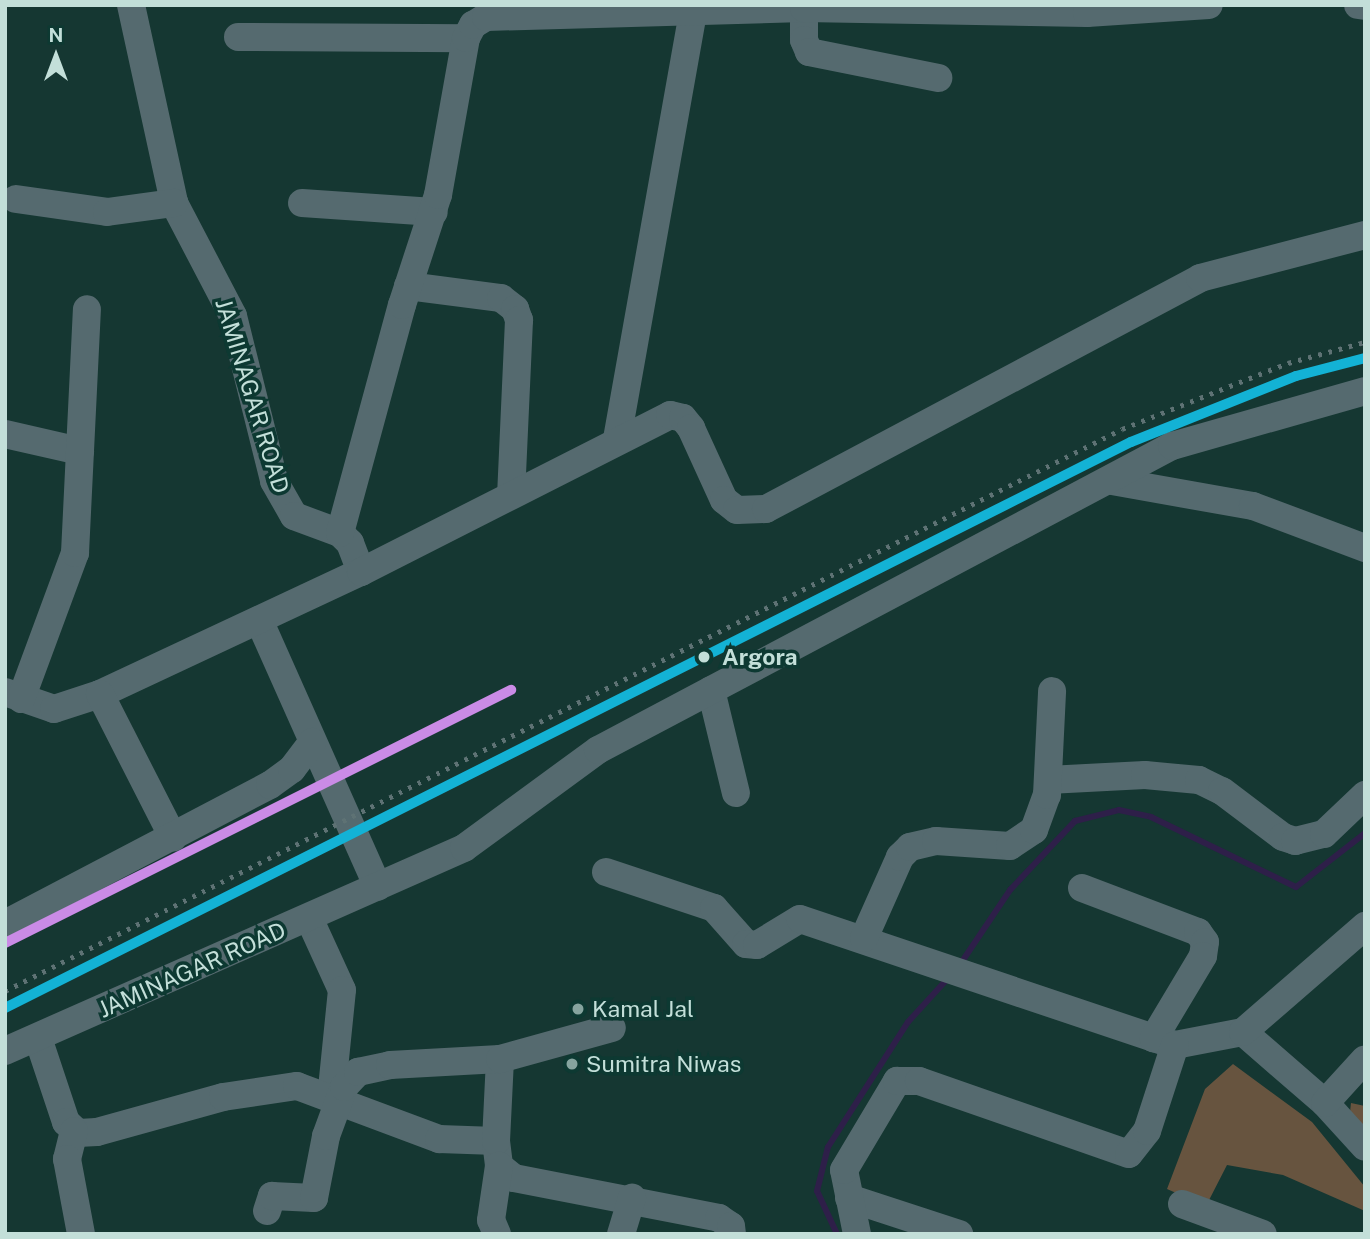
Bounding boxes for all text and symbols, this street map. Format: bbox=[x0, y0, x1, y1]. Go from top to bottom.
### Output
north arrow bbox=[21, 21, 91, 91]
text: N bbox=[49, 24, 63, 46]
street label: JAMINAGAR ROAD bbox=[209, 295, 295, 497]
place label: Argora bbox=[722, 643, 798, 671]
marker: Argora bbox=[693, 646, 715, 668]
street label: JAMINAGAR ROAD bbox=[94, 916, 290, 1024]
place label: Kamal Jal bbox=[592, 995, 694, 1023]
marker: Kamal Jal bbox=[570, 1001, 586, 1017]
place label: Sumitra Niwas bbox=[586, 1050, 741, 1078]
marker: Sumitra Niwas bbox=[564, 1056, 580, 1072]

